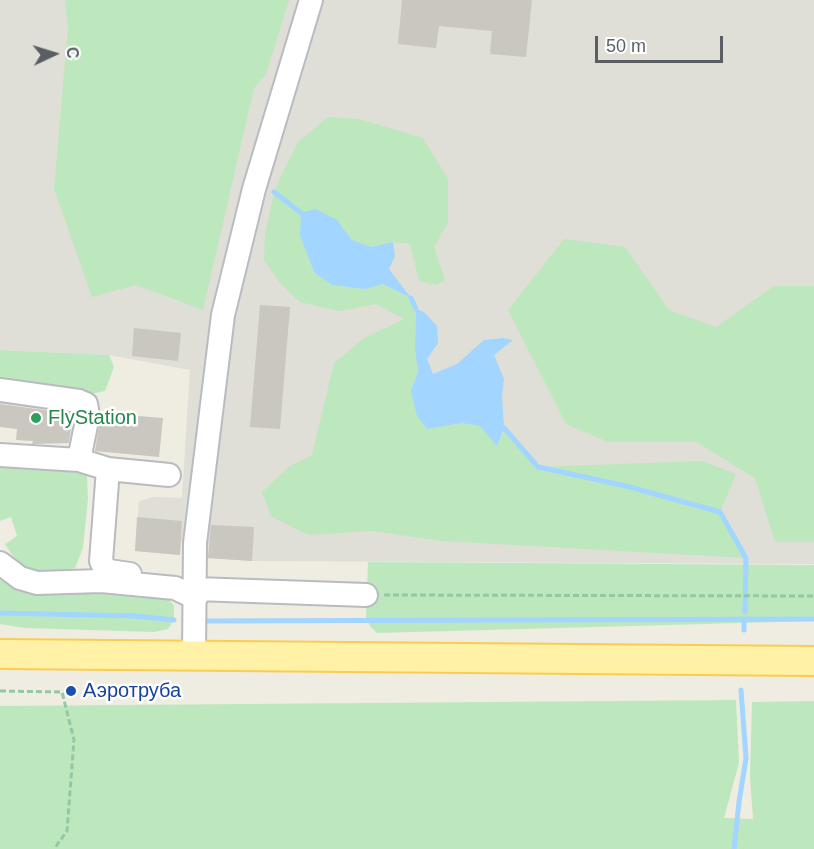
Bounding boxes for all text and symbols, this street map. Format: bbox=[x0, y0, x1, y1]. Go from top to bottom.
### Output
north arrow bbox=[24, 24, 84, 84]
scale bar bbox=[598, 24, 726, 62]
text: 50 m bbox=[606, 36, 646, 56]
text: С bbox=[64, 46, 81, 59]
place label: FlyStation bbox=[48, 406, 137, 430]
marker: FlyStation bbox=[29, 411, 43, 425]
place label: Аэротруба bbox=[83, 679, 181, 703]
marker: Аэротруба bbox=[64, 684, 78, 698]

